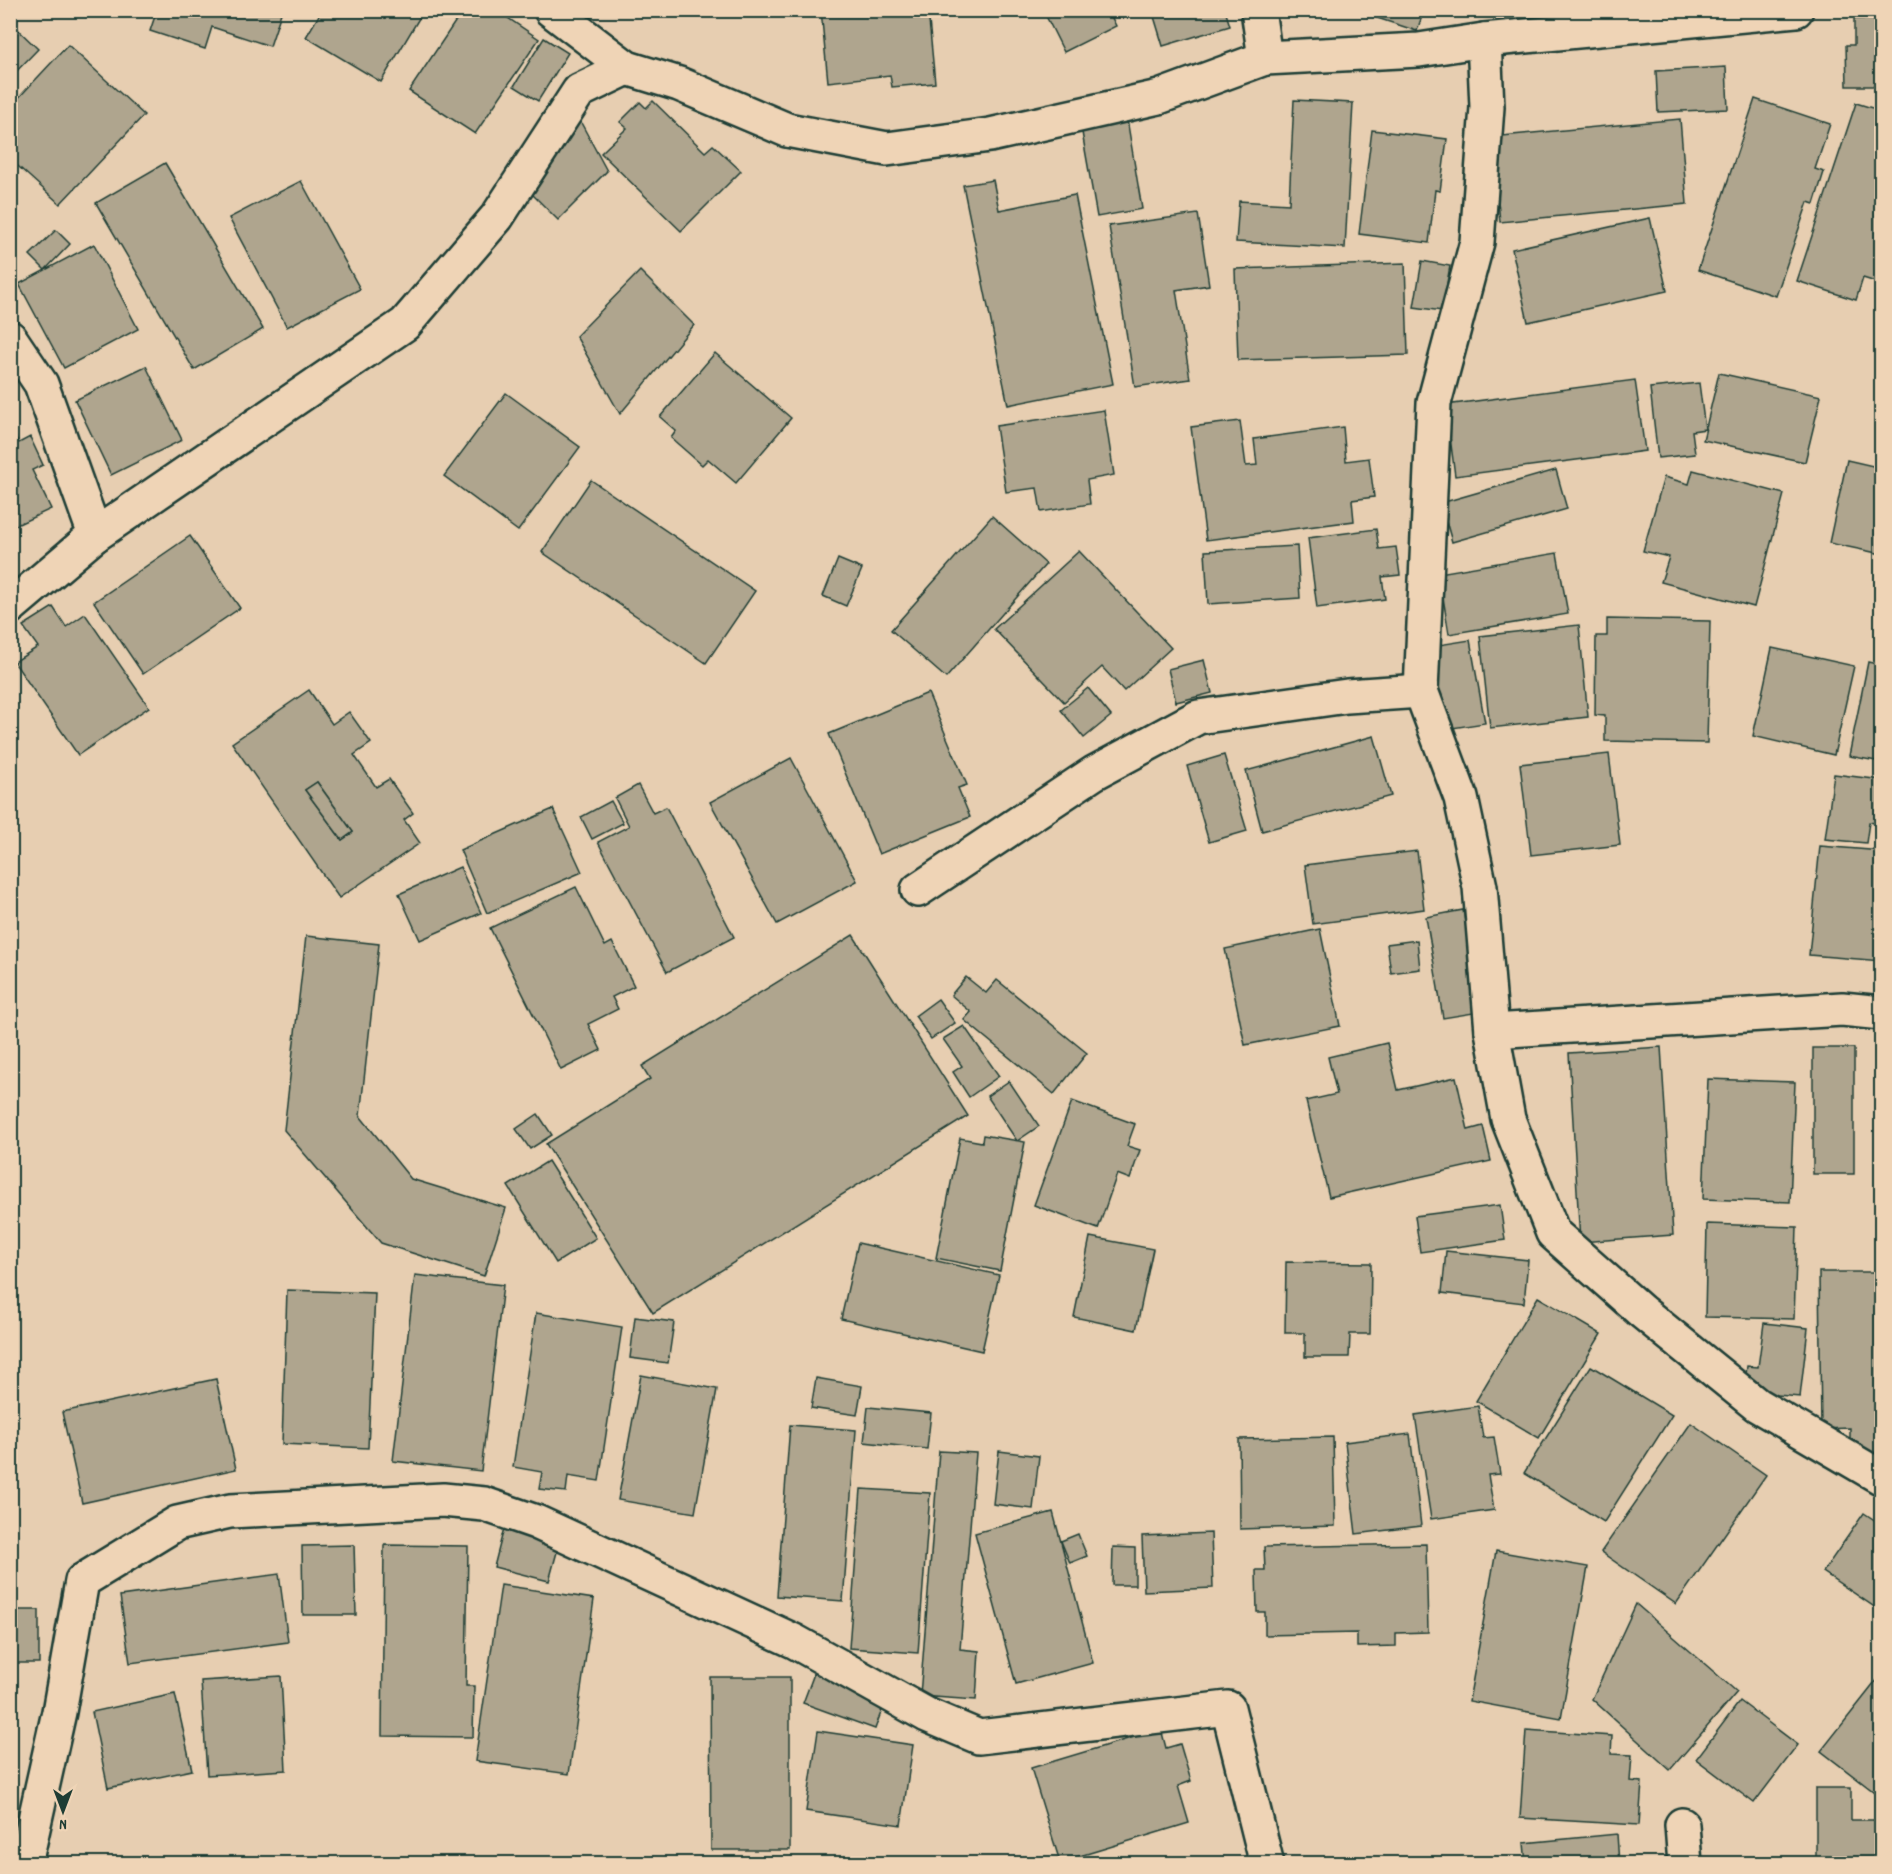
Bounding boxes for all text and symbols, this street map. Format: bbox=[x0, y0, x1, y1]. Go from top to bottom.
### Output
north arrow bbox=[33, 1781, 93, 1841]
text: N bbox=[59, 1812, 67, 1835]

